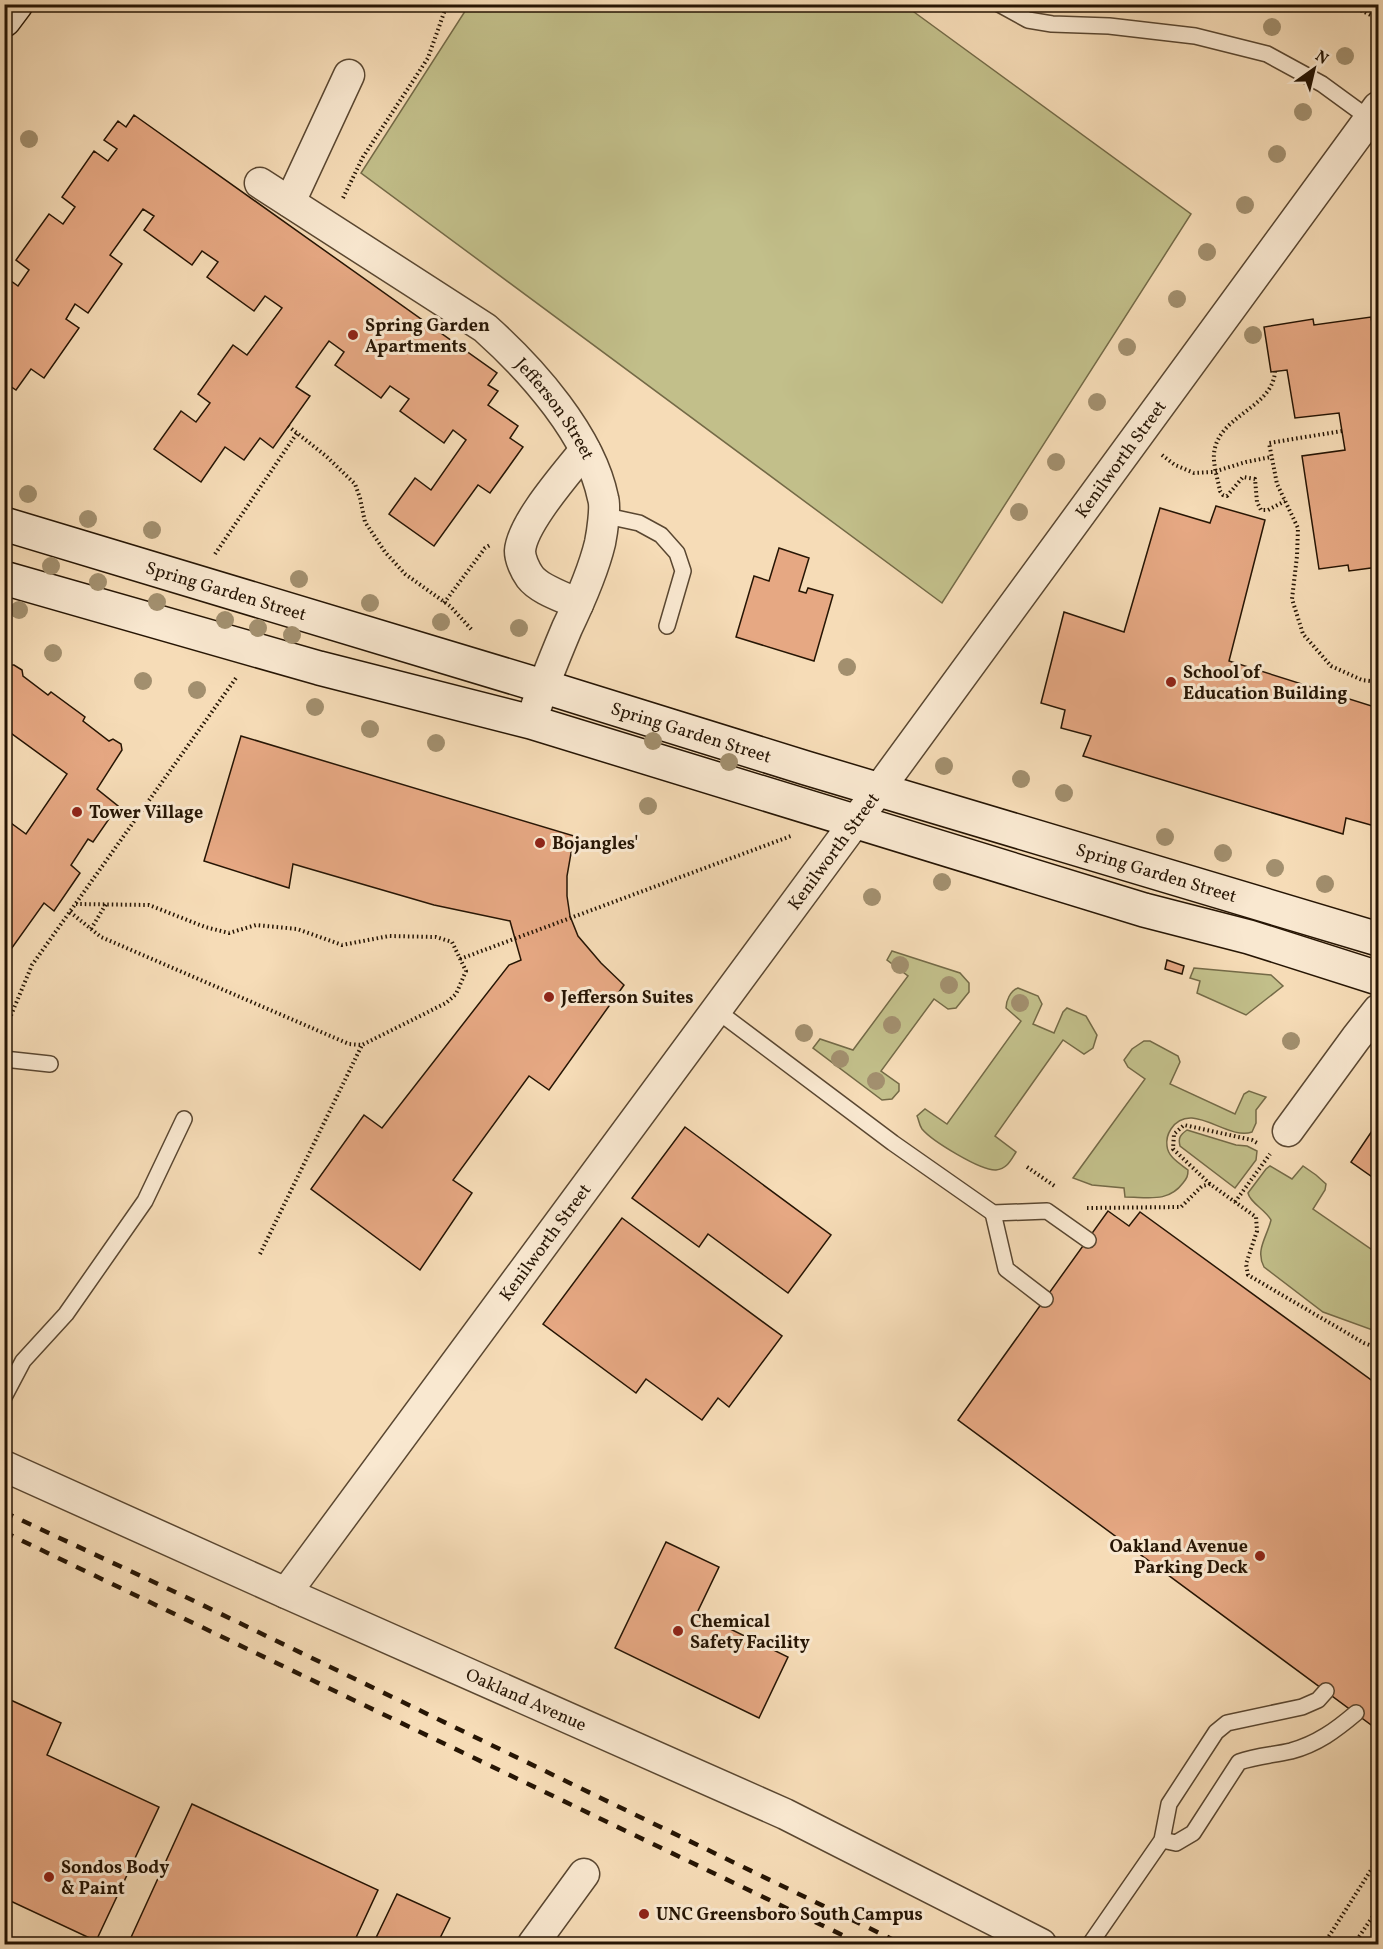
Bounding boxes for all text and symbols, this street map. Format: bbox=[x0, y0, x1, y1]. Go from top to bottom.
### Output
north arrow bbox=[1284, 39, 1344, 99]
text: N bbox=[1310, 46, 1333, 71]
place label: Spring Garden Apartments bbox=[365, 314, 490, 360]
marker: Spring Garden Apartments bbox=[346, 328, 360, 342]
street label: Jefferson Street bbox=[508, 353, 599, 464]
street label: Kenilworth Street bbox=[1070, 396, 1173, 524]
street label: Spring Garden Street bbox=[142, 556, 309, 628]
place label: School of Education Building bbox=[1183, 661, 1347, 707]
marker: School of Education Building bbox=[1164, 675, 1178, 689]
street label: Spring Garden Street bbox=[607, 697, 774, 770]
street label: Kenilworth Street bbox=[783, 788, 886, 916]
place label: Tower Village bbox=[89, 801, 203, 826]
marker: Tower Village bbox=[70, 805, 84, 819]
place label: Bojangles' bbox=[552, 832, 638, 857]
marker: Bojangles' bbox=[533, 836, 547, 850]
street label: Spring Garden Street bbox=[1072, 838, 1239, 910]
place label: Jefferson Suites bbox=[560, 986, 693, 1011]
marker: Jefferson Suites bbox=[542, 990, 556, 1004]
street label: Kenilworth Street bbox=[494, 1179, 598, 1307]
place label: Oakland Avenue Parking Deck bbox=[1109, 1535, 1248, 1581]
marker: Oakland Avenue Parking Deck bbox=[1253, 1549, 1267, 1563]
place label: Chemical Safety Facility bbox=[690, 1610, 810, 1656]
marker: Chemical Safety Facility bbox=[671, 1624, 685, 1638]
street label: Oakland Avenue bbox=[461, 1663, 590, 1738]
place label: Sondos Body & Paint bbox=[61, 1856, 169, 1902]
marker: Sondos Body & Paint bbox=[42, 1870, 56, 1884]
place label: UNC Greensboro South Campus bbox=[656, 1903, 923, 1928]
marker: UNC Greensboro South Campus bbox=[637, 1907, 651, 1921]

